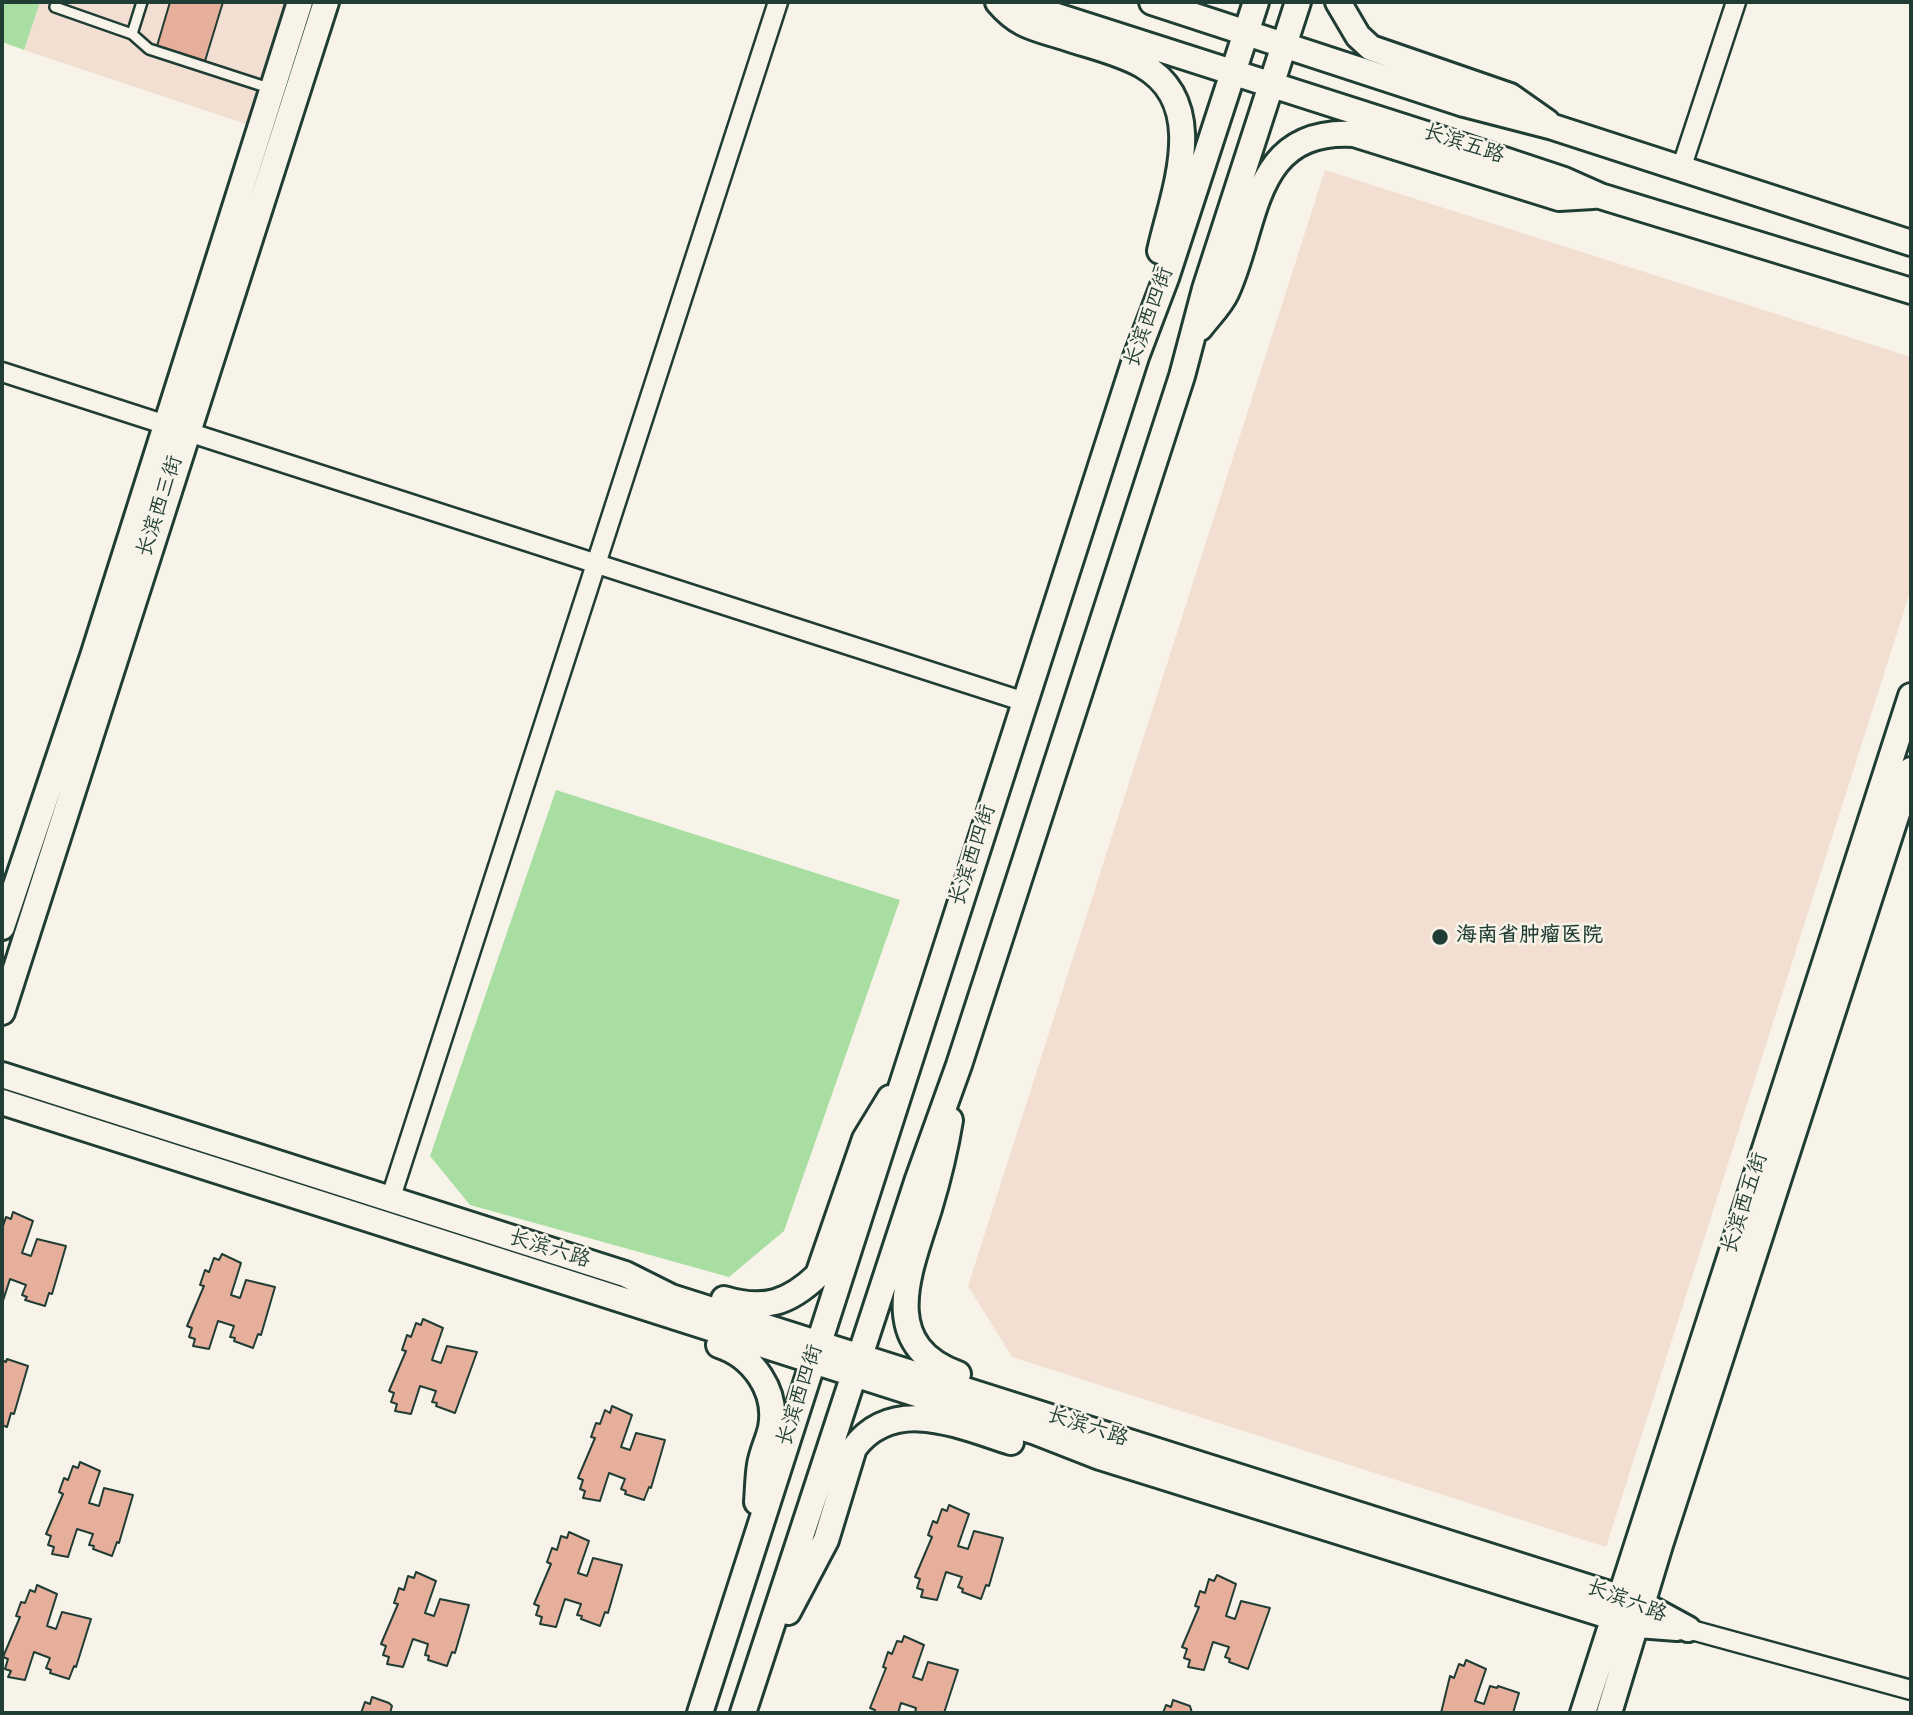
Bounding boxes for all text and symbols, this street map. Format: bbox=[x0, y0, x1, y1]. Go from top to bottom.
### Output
street label: 长滨五路 bbox=[1419, 121, 1507, 171]
street label: 长滨西四街 bbox=[1121, 264, 1181, 372]
street label: 长滨西三街 bbox=[134, 453, 190, 561]
street label: 长滨西四街 bbox=[947, 802, 1003, 910]
place label: 海南省肿瘤医院 bbox=[1456, 924, 1603, 950]
marker: 海南省肿瘤医院 bbox=[1430, 927, 1450, 947]
street label: 长滨西五街 bbox=[1719, 1150, 1775, 1258]
street label: 长滨六路 bbox=[505, 1227, 593, 1275]
street label: 长滨西四街 bbox=[774, 1342, 830, 1450]
street label: 长滨六路 bbox=[1043, 1404, 1131, 1454]
street label: 长滨六路 bbox=[1582, 1576, 1670, 1630]

